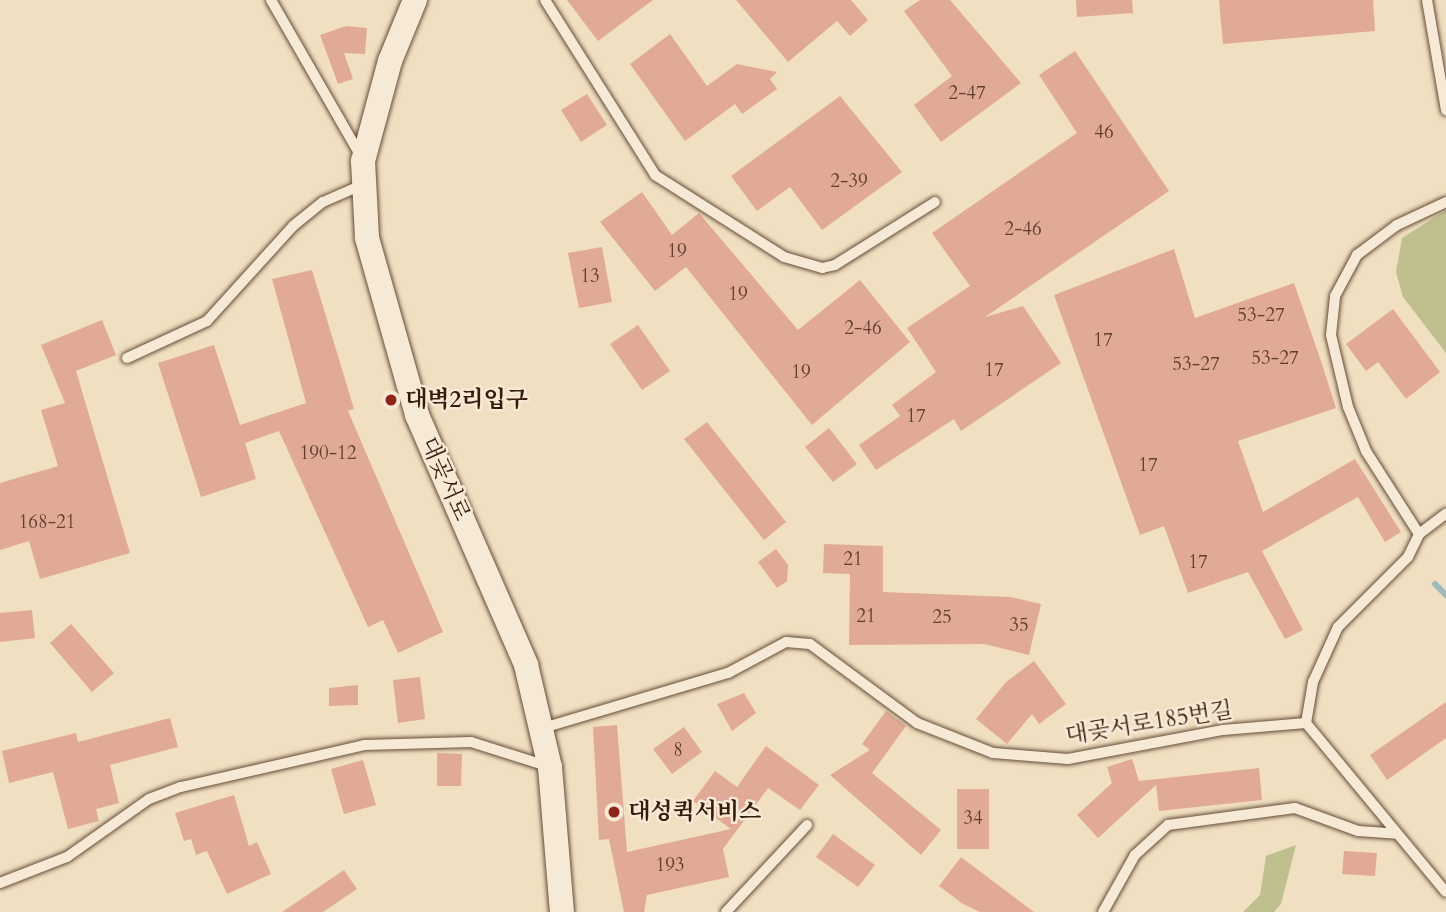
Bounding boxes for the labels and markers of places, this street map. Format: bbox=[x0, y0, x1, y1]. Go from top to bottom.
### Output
place label: 대벽2리입구 bbox=[405, 386, 528, 414]
marker: 대벽2리입구 bbox=[383, 392, 399, 408]
place label: 대성퀵서비스 bbox=[628, 798, 761, 826]
marker: 대성퀵서비스 bbox=[606, 804, 622, 820]

